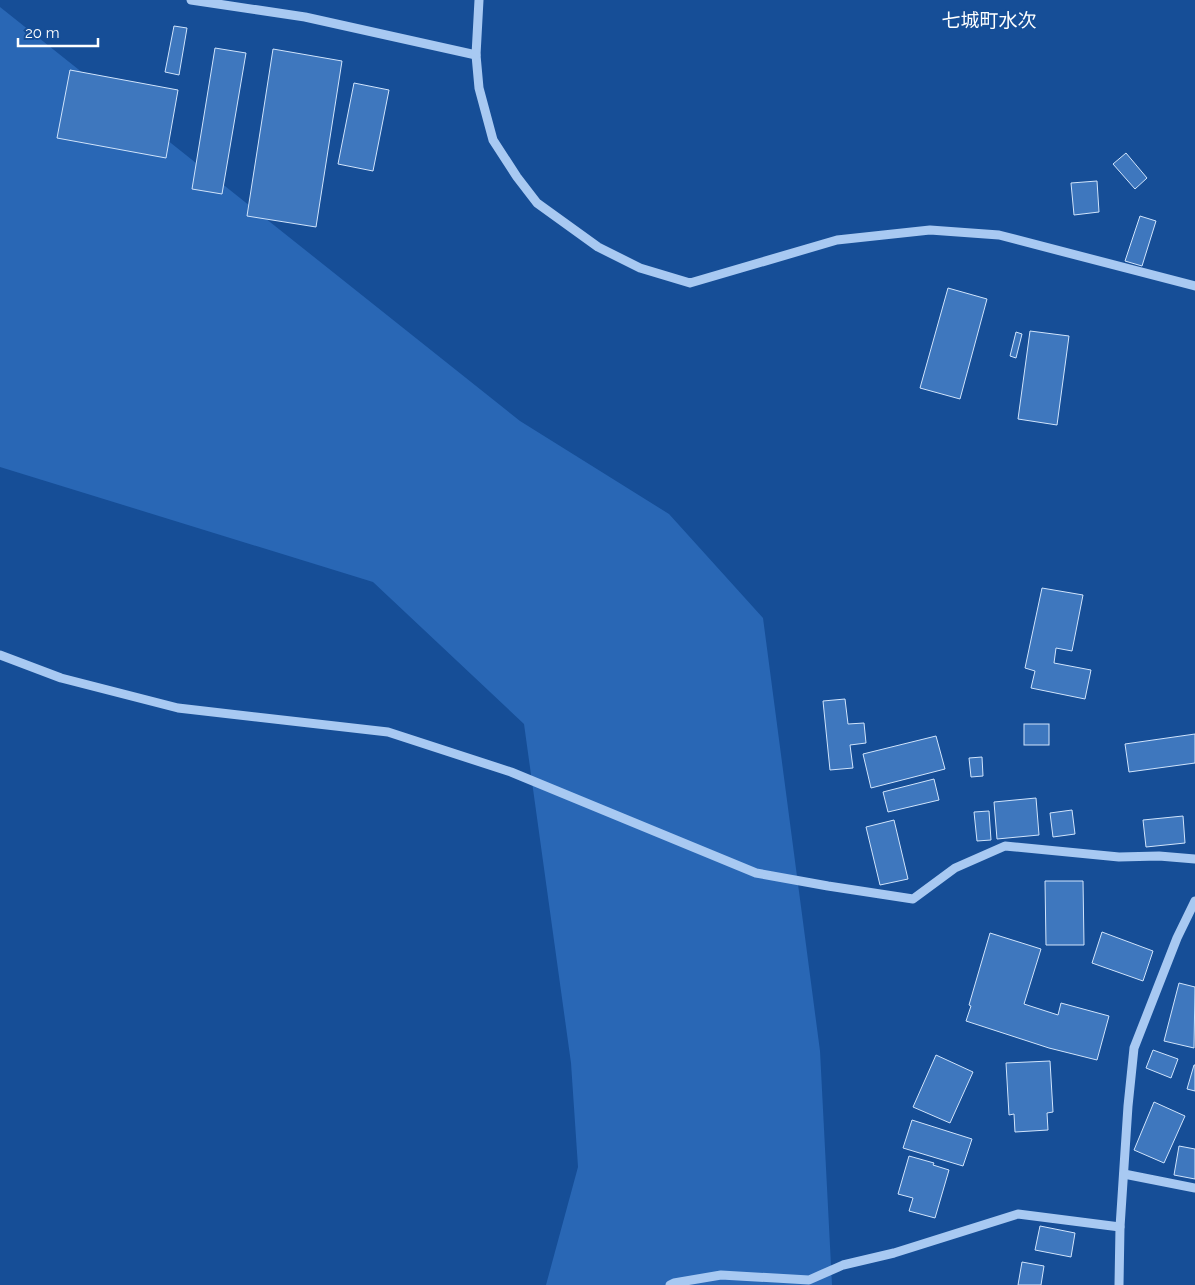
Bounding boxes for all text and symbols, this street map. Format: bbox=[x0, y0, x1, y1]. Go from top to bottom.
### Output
district label: 七城町水次 bbox=[941, 9, 1037, 31]
scale bar bbox=[18, 15, 98, 47]
text: 20 m bbox=[25, 24, 60, 42]

